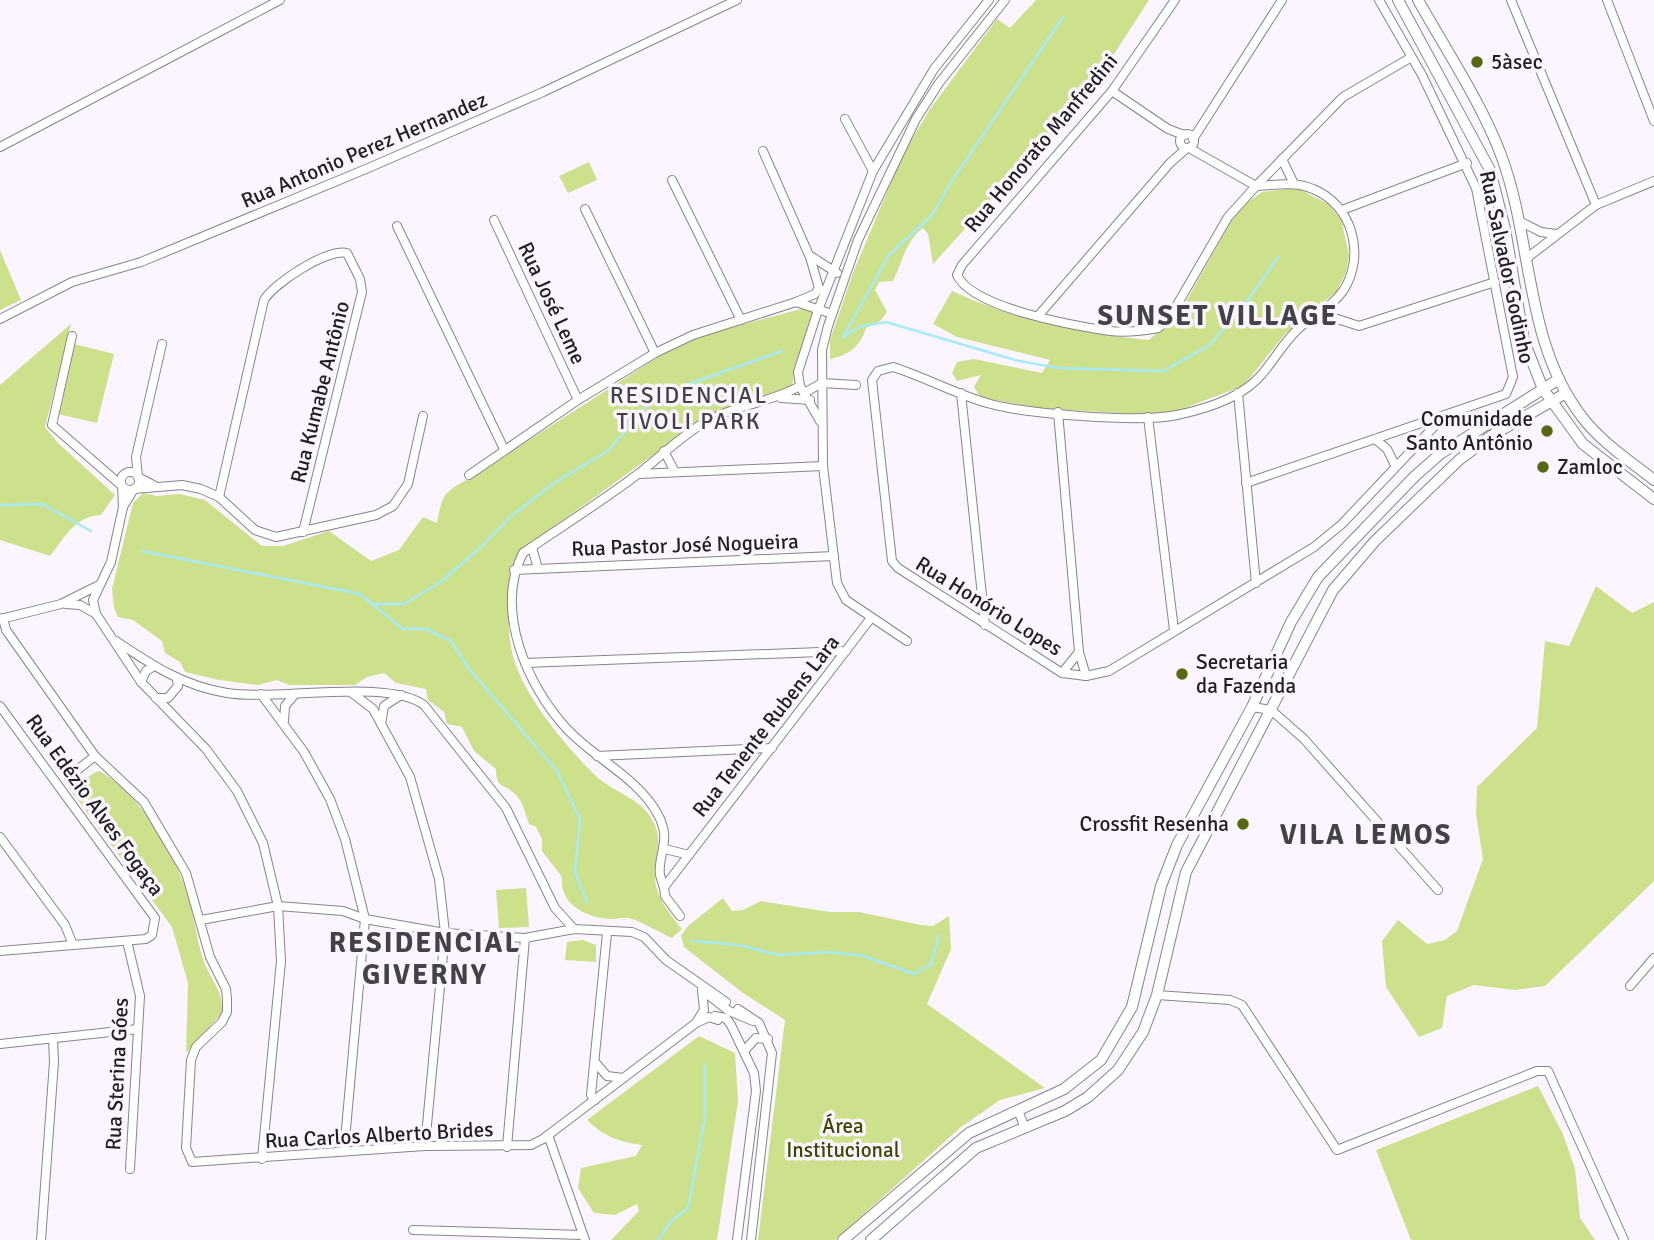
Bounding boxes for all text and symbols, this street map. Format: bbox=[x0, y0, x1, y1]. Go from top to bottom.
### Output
street label: Rua Honorato Manfredini bbox=[959, 48, 1123, 238]
place label: 5àsec bbox=[1491, 49, 1543, 75]
marker: 5àsec bbox=[1469, 54, 1485, 70]
street label: Rua Antonio Perez Hernandez bbox=[237, 86, 491, 214]
street label: Rua Salvador Godinho bbox=[1474, 168, 1540, 366]
street label: Rua José Leme bbox=[512, 238, 592, 368]
street label: Rua Kumabe Antônio bbox=[285, 298, 355, 486]
district label: SUNSET VILLAGE bbox=[1098, 299, 1339, 333]
district label: RESIDENCIAL TIVOLI PARK bbox=[610, 381, 768, 436]
place label: Comunidade Santo Antônio bbox=[1406, 406, 1533, 456]
marker: Comunidade Santo Antônio bbox=[1539, 423, 1555, 439]
place label: Zamloc bbox=[1557, 454, 1623, 480]
marker: Zamloc bbox=[1535, 459, 1551, 475]
street label: Rua Pastor José Nogueira bbox=[571, 528, 799, 562]
street label: Rua Honório Lopes bbox=[911, 550, 1067, 662]
street label: Rua Tenente Rubens Lara bbox=[687, 630, 845, 822]
place label: Secretaria da Fazenda bbox=[1196, 649, 1296, 699]
marker: Secretaria da Fazenda bbox=[1174, 666, 1190, 682]
street label: Rua Edézio Alves Fogaça bbox=[20, 709, 170, 901]
place label: Crossfit Resenha bbox=[1080, 811, 1229, 837]
marker: Crossfit Resenha bbox=[1235, 816, 1251, 832]
district label: VILA LEMOS bbox=[1280, 818, 1452, 852]
district label: RESIDENCIAL GIVERNY bbox=[329, 926, 521, 992]
street label: Rua Sterina Góes bbox=[100, 997, 134, 1151]
park label: Área Institucional bbox=[786, 1113, 900, 1163]
street label: Rua Carlos Alberto Brides bbox=[264, 1116, 494, 1154]

